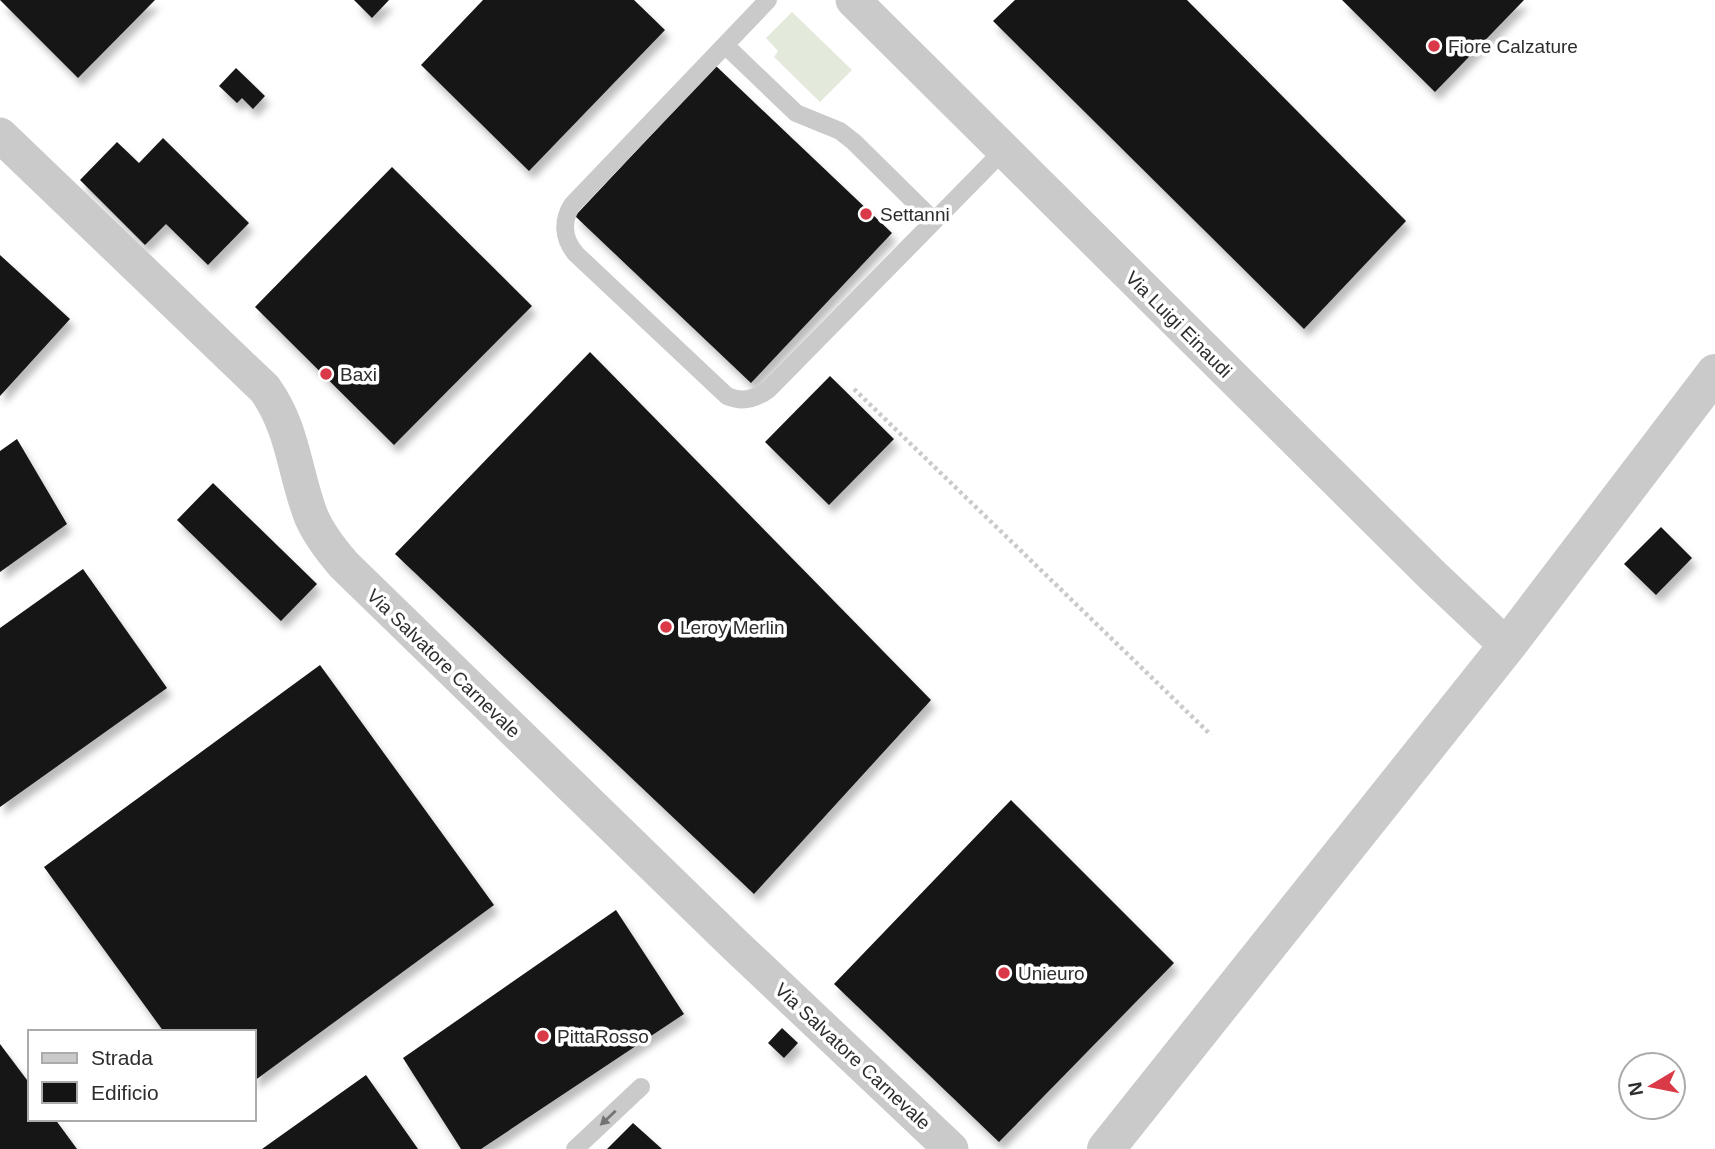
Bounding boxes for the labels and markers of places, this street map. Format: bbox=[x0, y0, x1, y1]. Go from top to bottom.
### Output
place label: Fiore Calzature bbox=[1448, 36, 1578, 57]
marker: Fiore Calzature bbox=[1426, 38, 1442, 54]
place label: Settanni bbox=[880, 204, 950, 225]
marker: Settanni bbox=[858, 206, 874, 222]
place label: Baxi bbox=[340, 364, 377, 385]
marker: Baxi bbox=[318, 366, 334, 382]
place label: Leroy Merlin bbox=[680, 617, 785, 638]
marker: Leroy Merlin bbox=[658, 619, 674, 635]
place label: Unieuro bbox=[1018, 963, 1085, 984]
marker: Unieuro bbox=[996, 965, 1012, 981]
place label: PittaRosso bbox=[557, 1026, 649, 1047]
marker: PittaRosso bbox=[535, 1028, 551, 1044]

